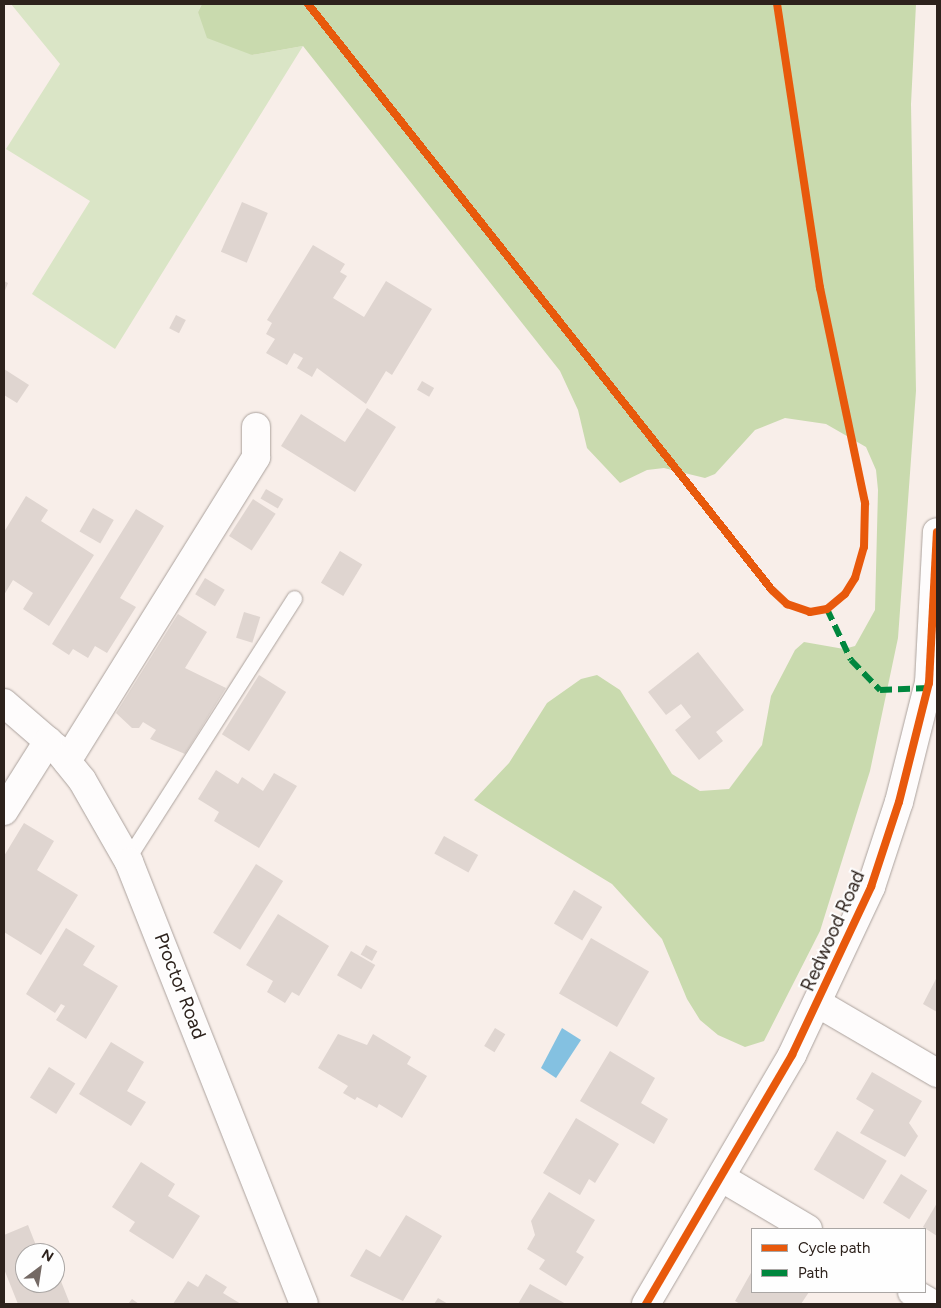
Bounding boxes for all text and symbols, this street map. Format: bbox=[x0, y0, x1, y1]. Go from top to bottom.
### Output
street label: Redwood Road bbox=[796, 867, 870, 995]
street label: Proctor Road bbox=[149, 930, 211, 1042]
legend bbox=[751, 1228, 926, 1293]
text: Cycle path bbox=[798, 1239, 870, 1257]
north arrow bbox=[15, 1243, 65, 1293]
text: N bbox=[38, 1245, 56, 1266]
text: Path bbox=[798, 1264, 828, 1282]

